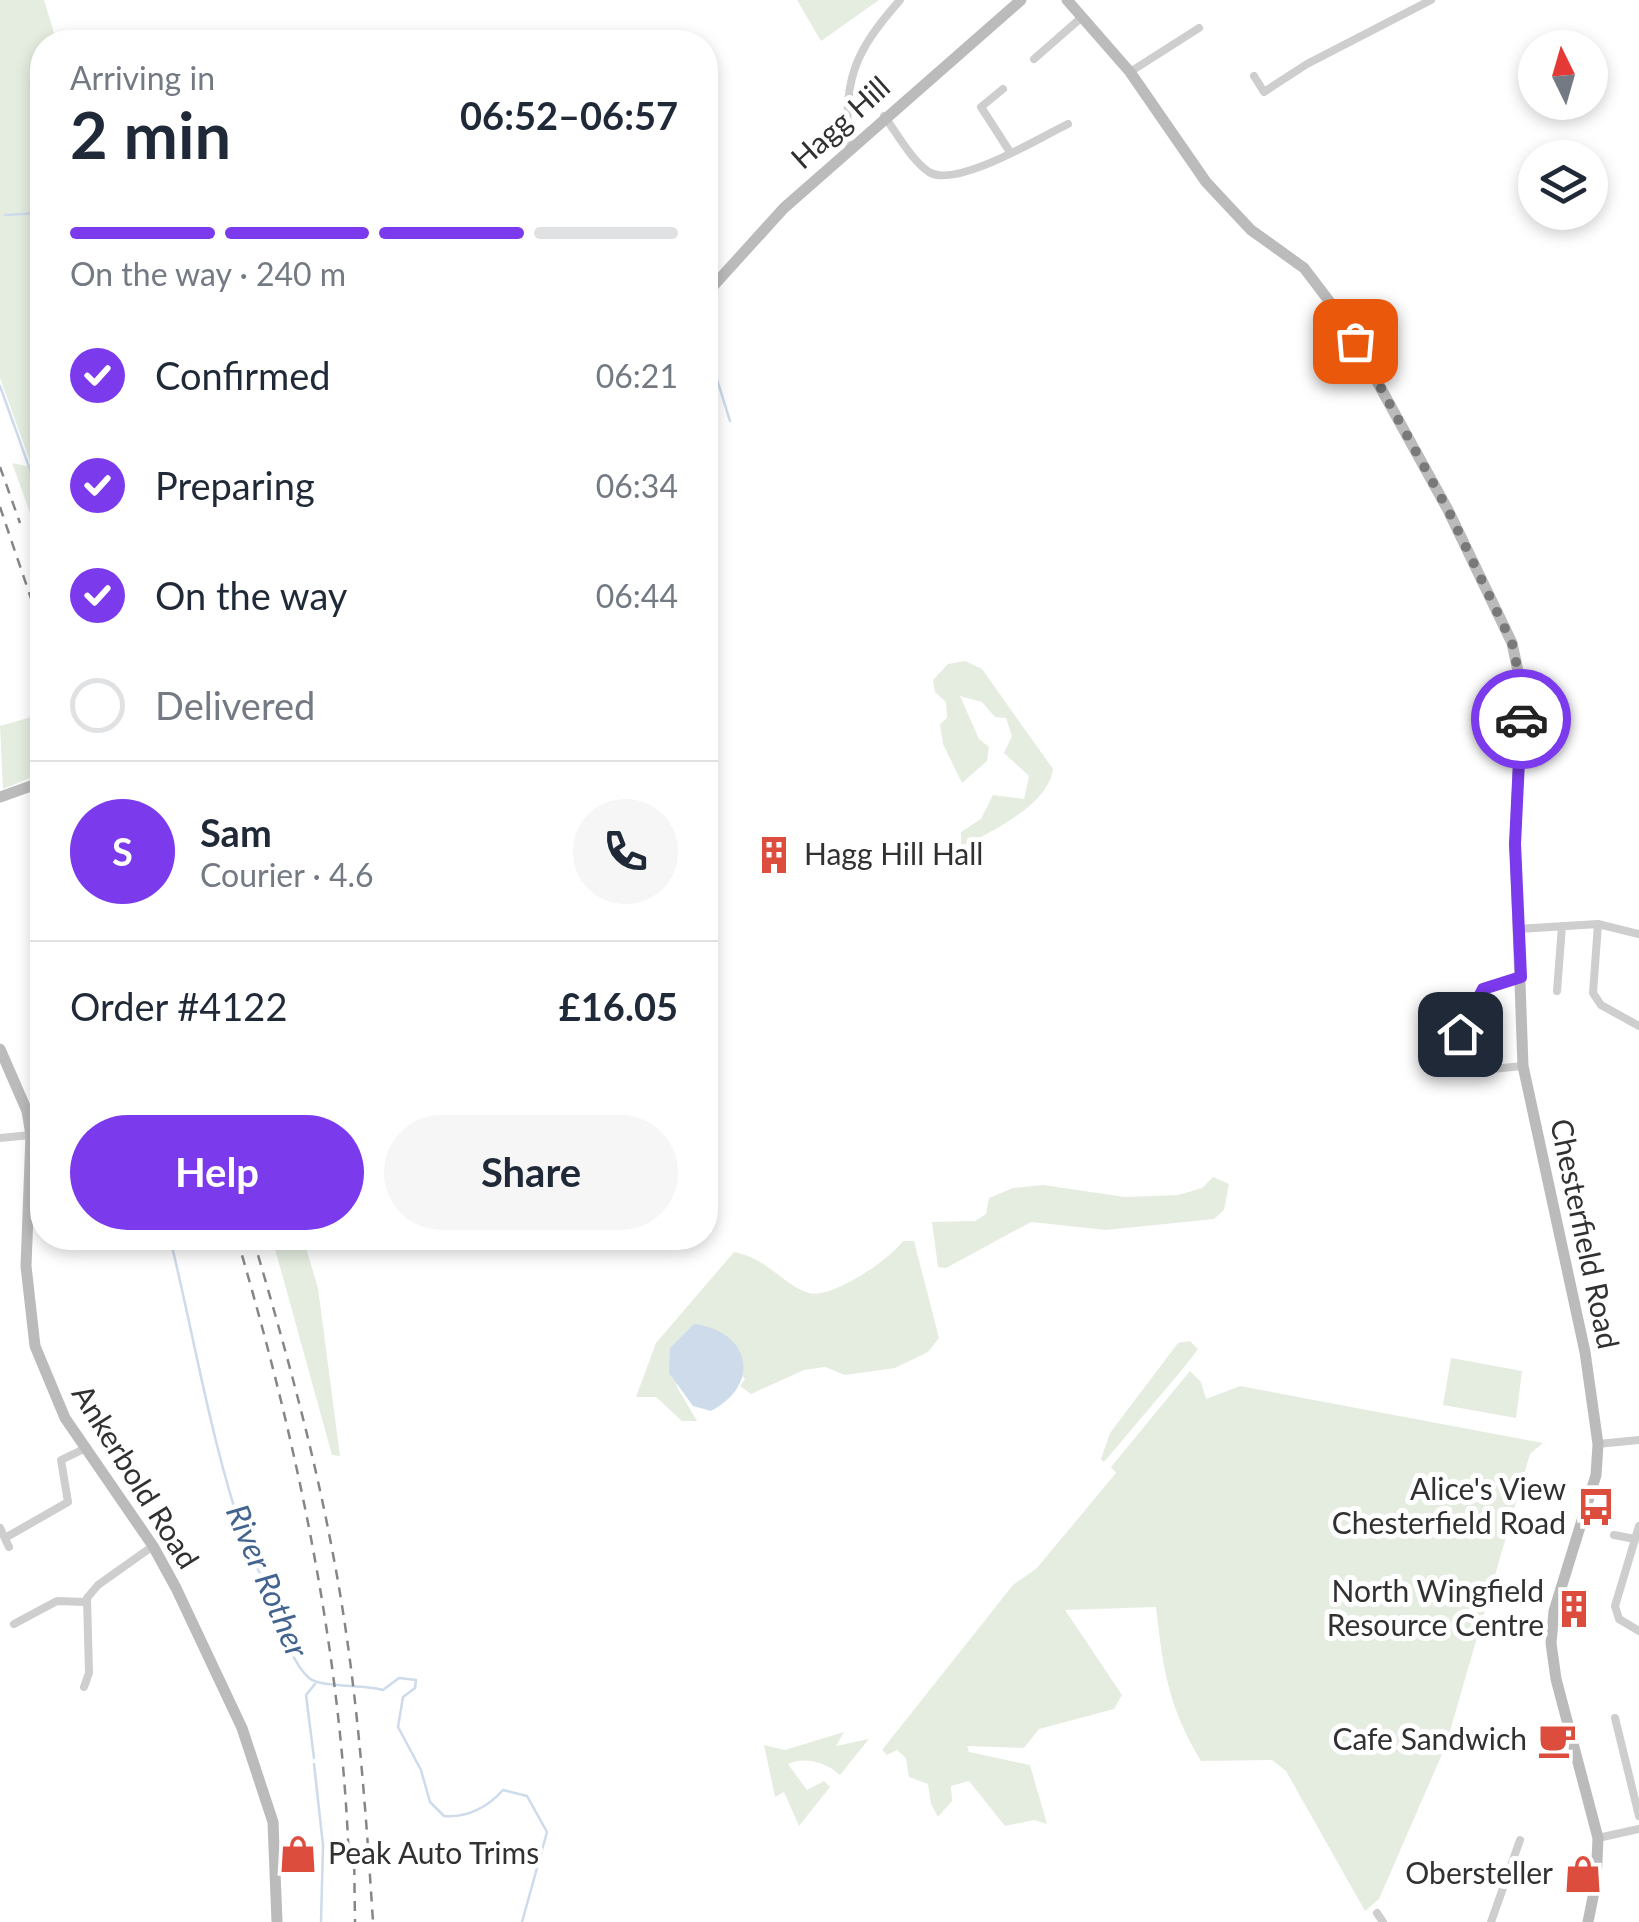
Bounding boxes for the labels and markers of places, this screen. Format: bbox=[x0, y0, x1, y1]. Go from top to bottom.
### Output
pin bbox=[1313, 299, 1398, 384]
building icon: Hagg Hill Hall bbox=[753, 834, 795, 876]
place label: Hagg Hill Hall bbox=[804, 835, 983, 871]
pin bbox=[1418, 992, 1503, 1077]
place label: Alice's View Chesterfield Road bbox=[1332, 1470, 1566, 1540]
bus stop icon: Alice's View Chesterfield Road bbox=[1575, 1486, 1617, 1528]
place label: North Wingfield Resource Centre bbox=[1327, 1572, 1544, 1642]
building icon: North Wingfield Resource Centre bbox=[1553, 1588, 1595, 1630]
cafe icon: Cafe Sandwich bbox=[1536, 1719, 1578, 1761]
place label: Cafe Sandwich bbox=[1332, 1720, 1527, 1756]
shop icon: Peak Auto Trims bbox=[277, 1833, 319, 1875]
place label: Peak Auto Trims bbox=[328, 1834, 539, 1870]
shop icon: Obersteller bbox=[1562, 1853, 1604, 1895]
place label: Obersteller bbox=[1405, 1854, 1553, 1890]

